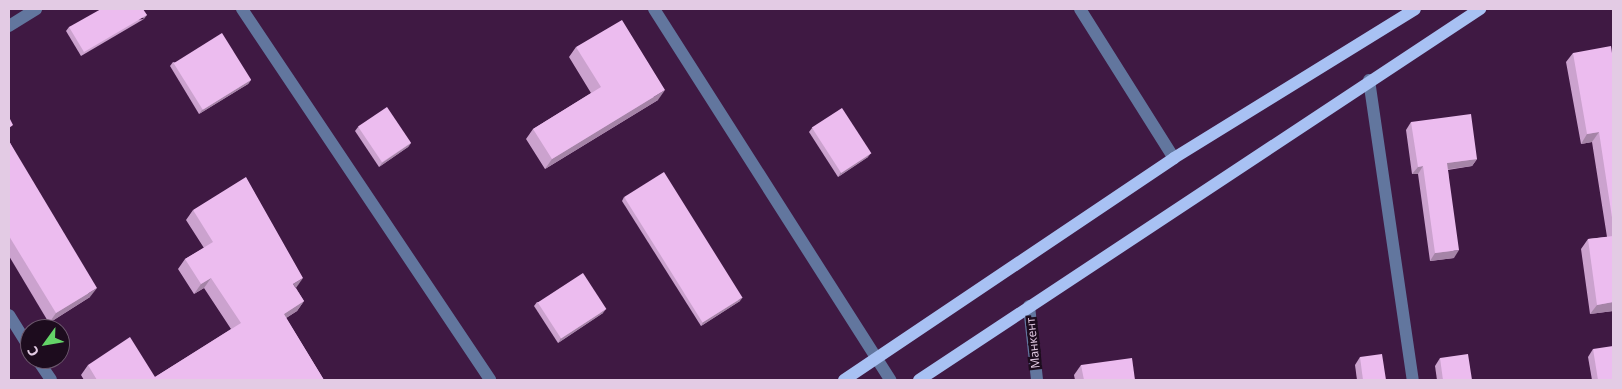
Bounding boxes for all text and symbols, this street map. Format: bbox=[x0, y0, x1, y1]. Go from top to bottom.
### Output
street label: Манкент bbox=[1023, 317, 1043, 369]
north arrow bbox=[20, 319, 70, 369]
text: С bbox=[22, 343, 43, 361]

